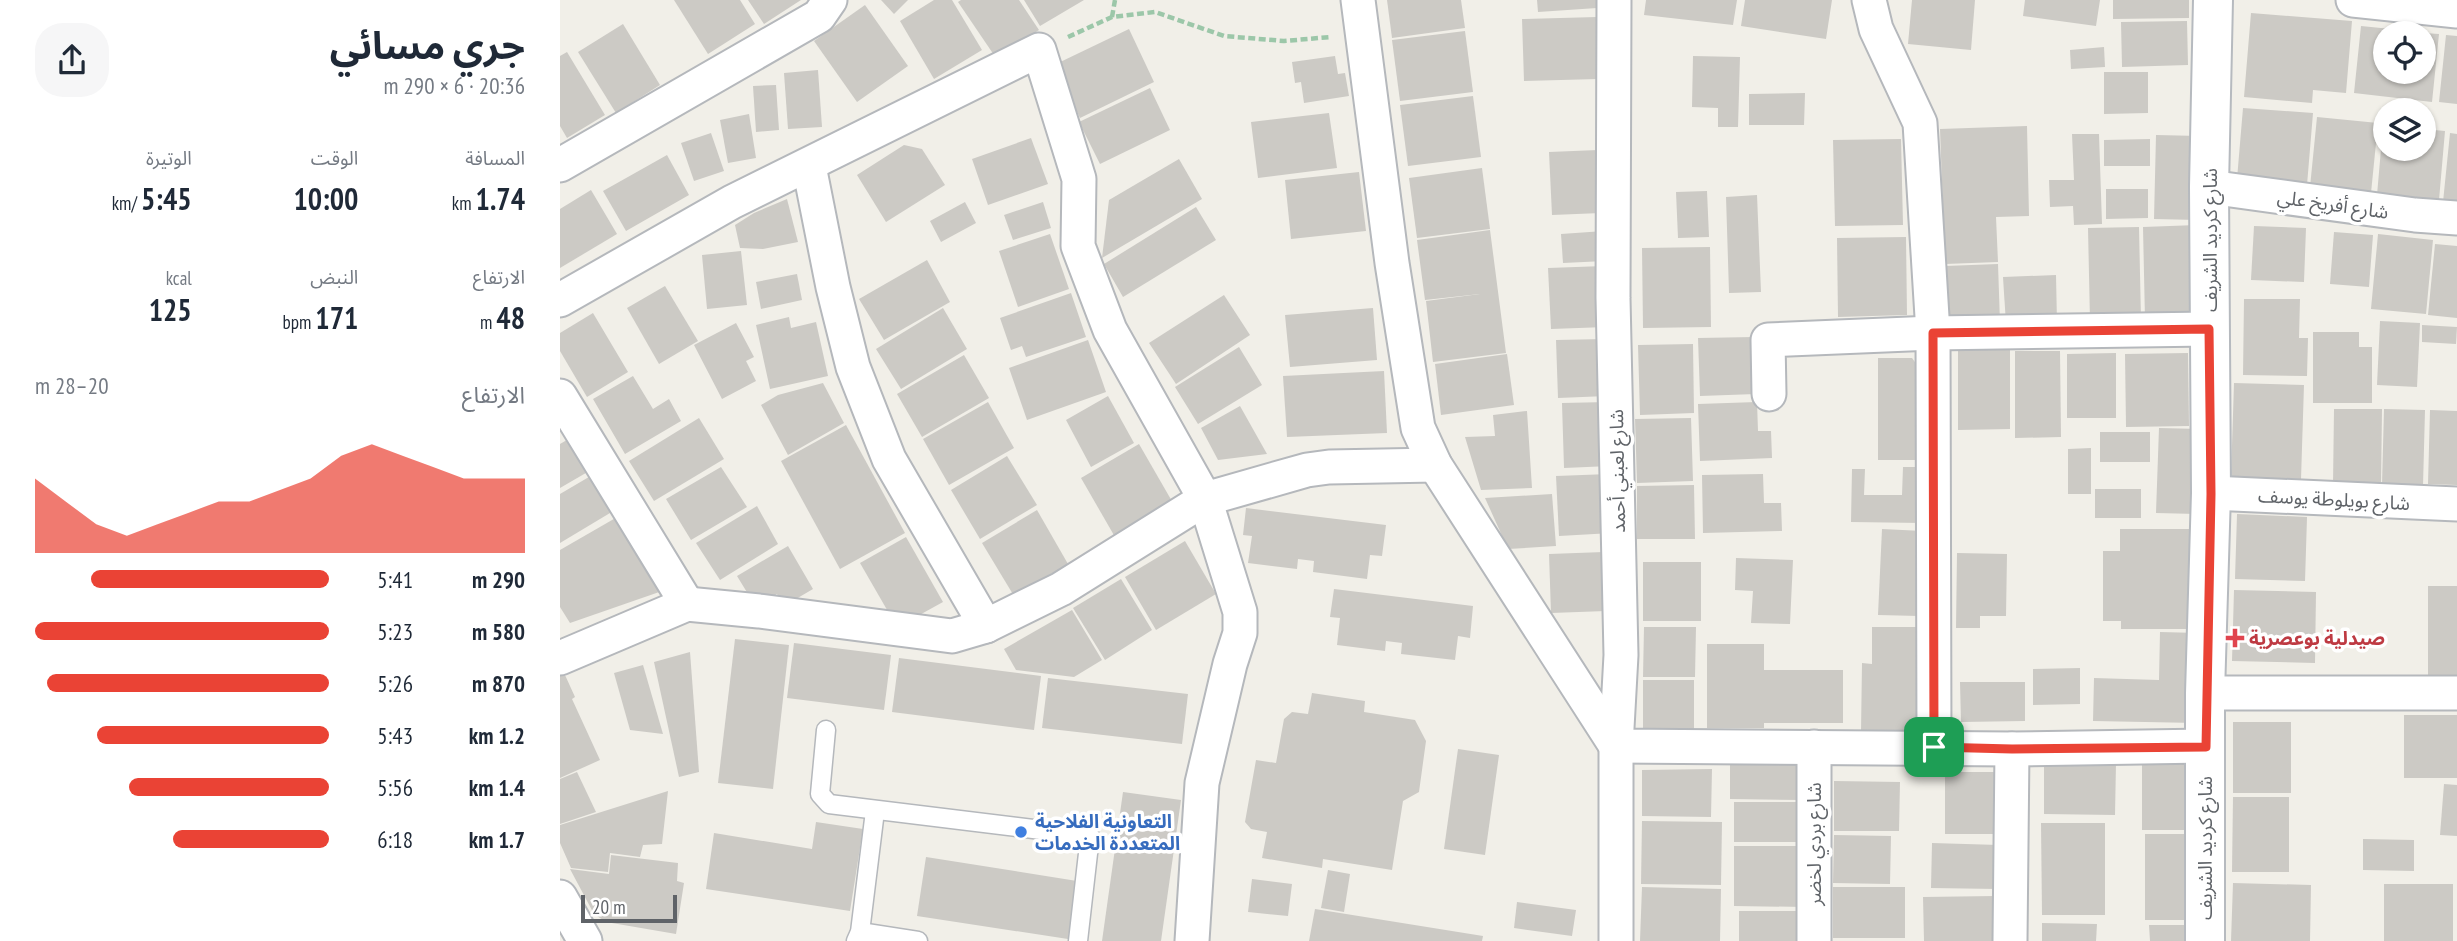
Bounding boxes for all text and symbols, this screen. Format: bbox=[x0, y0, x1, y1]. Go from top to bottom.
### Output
text: جري مسائي bbox=[330, 20, 525, 69]
map controls bbox=[2373, 21, 2436, 161]
button: locate bbox=[2373, 21, 2436, 84]
button: share bbox=[35, 23, 109, 97]
text: 20:36 · 6 × 290 m bbox=[384, 71, 525, 100]
button: layers bbox=[2373, 98, 2436, 161]
text: الوتيرة bbox=[146, 146, 192, 170]
text: الوقت bbox=[311, 146, 358, 170]
text: المسافة bbox=[465, 146, 525, 170]
street label: شارع كرديد الشريف bbox=[2198, 168, 2224, 312]
text: 5:45 bbox=[141, 179, 192, 218]
text: 10:00 bbox=[293, 179, 358, 218]
text: 1.74 bbox=[476, 179, 525, 218]
street label: شارع أفريخ علي bbox=[2275, 184, 2390, 227]
text: /km bbox=[112, 191, 141, 215]
text: km bbox=[452, 191, 476, 215]
text: النبض bbox=[310, 265, 358, 289]
text: الارتفاع bbox=[473, 265, 525, 289]
text: kcal bbox=[166, 266, 192, 290]
text: 125 bbox=[149, 290, 192, 329]
text: 171 bbox=[315, 298, 358, 337]
text: 48 bbox=[496, 298, 525, 337]
text: bpm bbox=[282, 310, 315, 334]
text: m bbox=[480, 310, 496, 334]
text: 20–28 m bbox=[35, 371, 108, 400]
text: الارتفاع bbox=[462, 380, 525, 409]
street label: شارع لعبني أحمد bbox=[1604, 409, 1633, 533]
street label: شارع بويلوطة يوسف bbox=[2257, 483, 2411, 517]
text: 5:41 bbox=[377, 565, 413, 594]
text: 290 m bbox=[472, 565, 525, 594]
text: 5:23 bbox=[377, 617, 413, 646]
text: 580 m bbox=[472, 617, 525, 646]
place label: صيدلية بوعصرية bbox=[2249, 626, 2385, 650]
marker: صيدلية بوعصرية bbox=[2227, 630, 2243, 646]
text: 5:26 bbox=[377, 669, 413, 698]
text: 870 m bbox=[472, 669, 525, 698]
pin bbox=[1904, 717, 1964, 777]
text: 5:43 bbox=[377, 721, 413, 750]
text: 1.2 km bbox=[469, 721, 525, 750]
icon: arrive bbox=[1915, 728, 1953, 766]
text: 5:56 bbox=[377, 773, 413, 802]
text: 1.4 km bbox=[469, 773, 525, 802]
street label: شارع كرديد الشريف bbox=[2193, 776, 2219, 920]
street label: شارع بردي لخضر bbox=[1802, 782, 1829, 907]
place label: التعاونية الفلاحية المتعددة الخدمات bbox=[1035, 809, 1180, 855]
marker: التعاونية الفلاحية المتعددة الخدمات bbox=[1013, 824, 1029, 840]
text: 6:18 bbox=[377, 825, 413, 854]
text: 1.7 km bbox=[469, 825, 525, 854]
scale bar bbox=[581, 892, 677, 924]
text: 20 m bbox=[592, 895, 626, 919]

